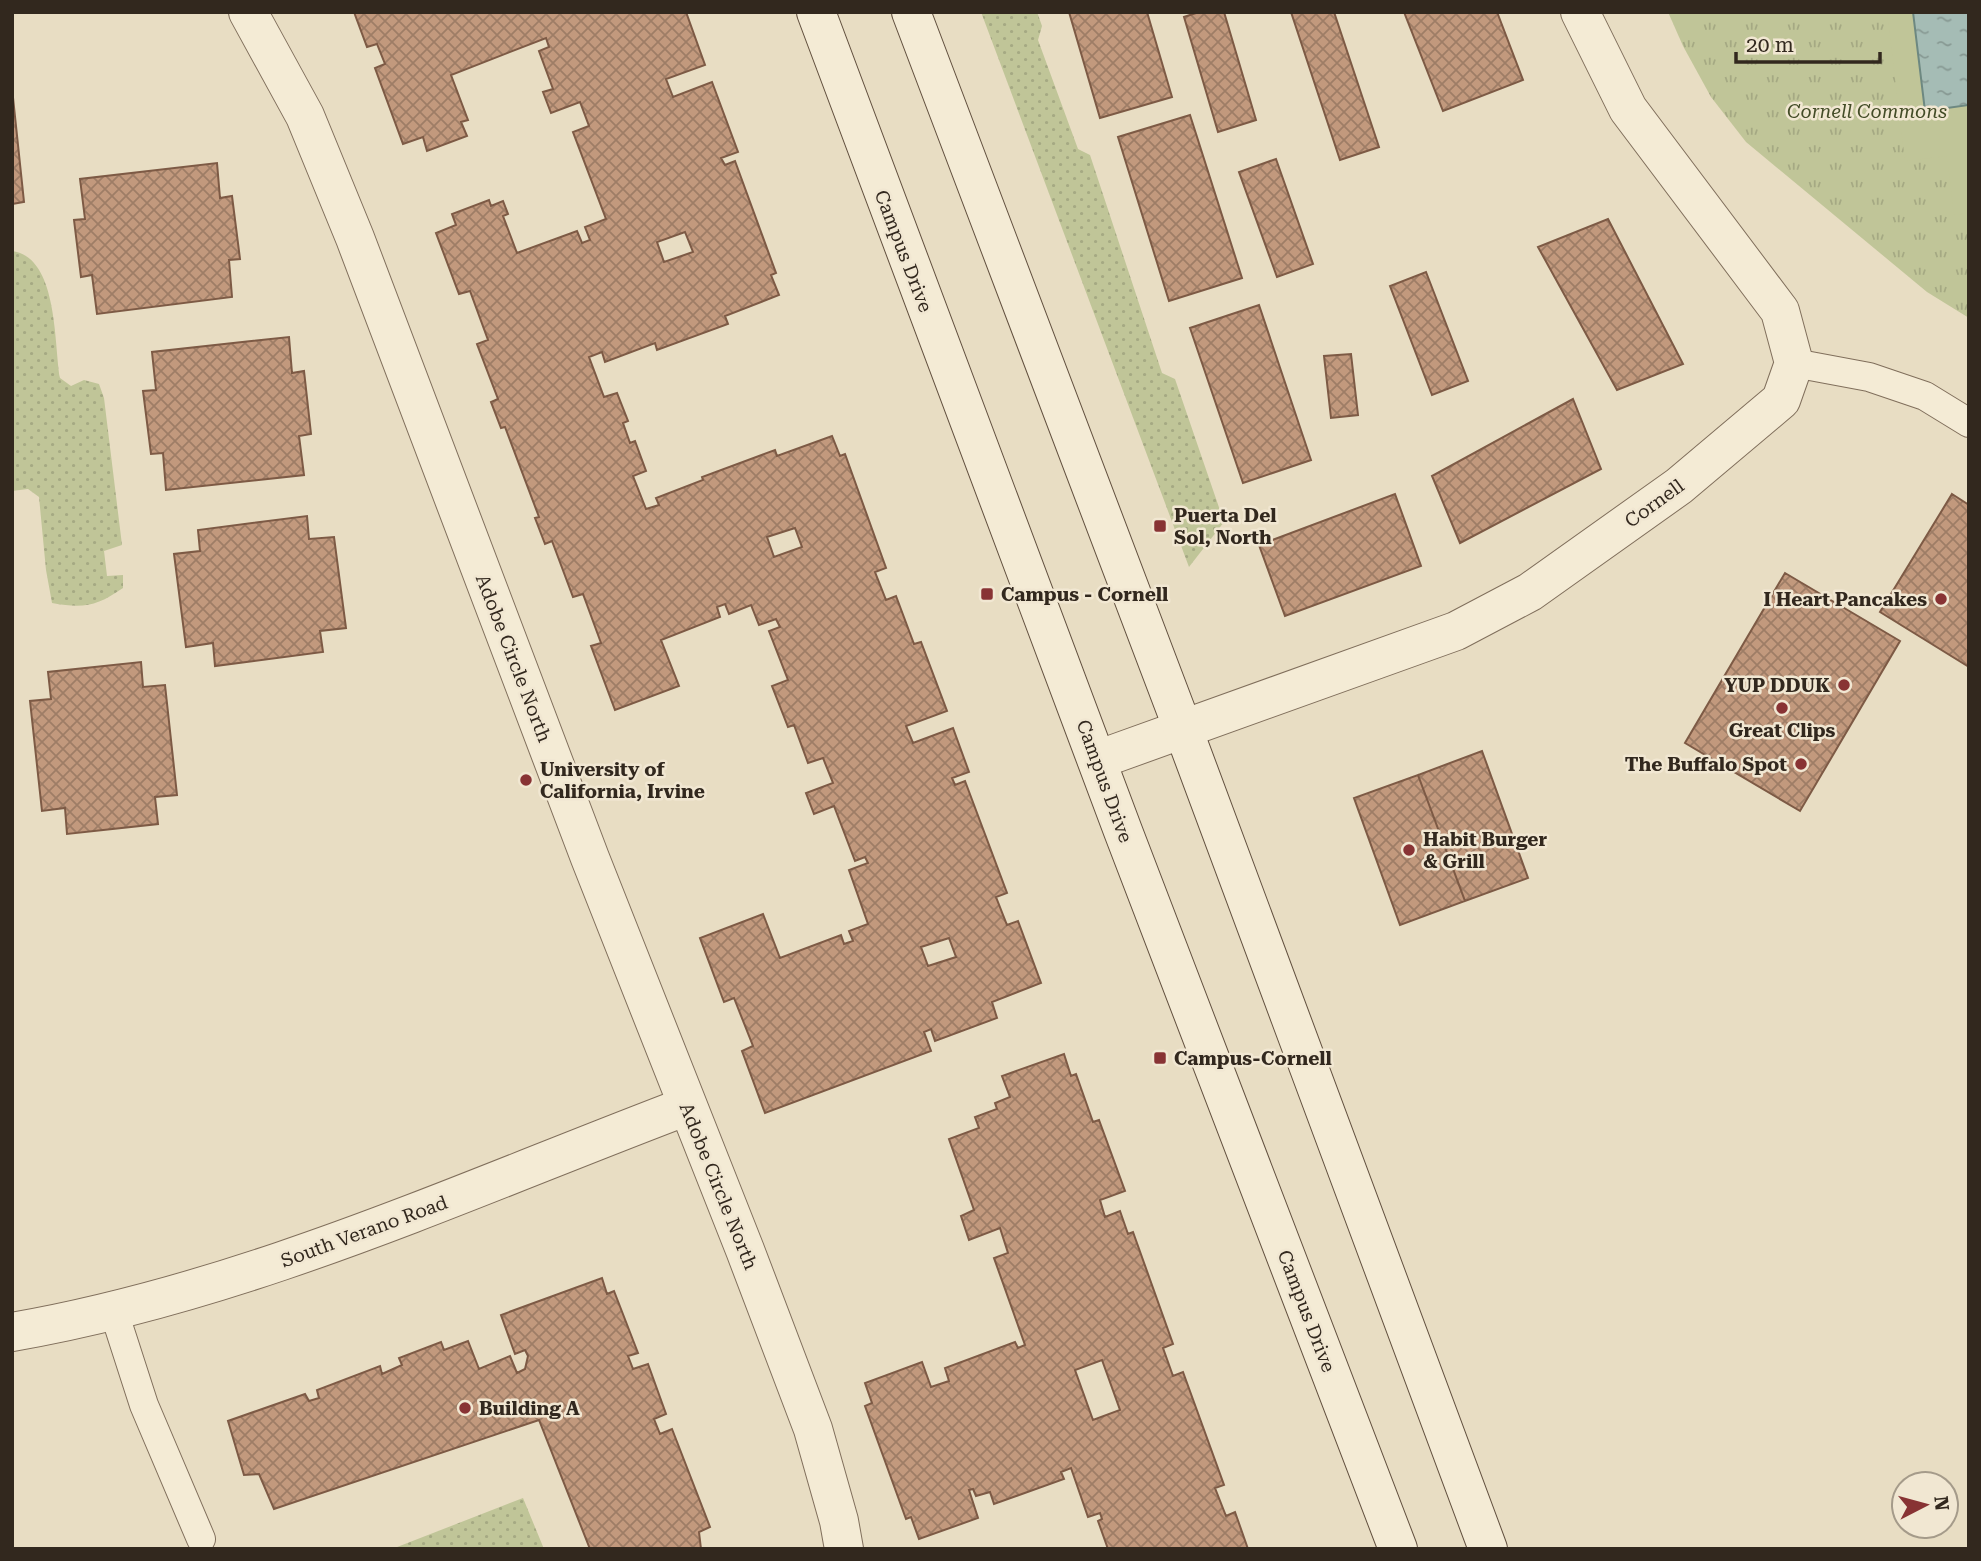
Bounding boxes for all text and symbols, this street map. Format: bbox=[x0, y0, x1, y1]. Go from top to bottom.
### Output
scale bar bbox=[1736, 21, 1880, 65]
text: 20 m bbox=[1746, 33, 1794, 57]
park label: Cornell Commons bbox=[1787, 100, 1947, 123]
street label: Campus Drive bbox=[870, 187, 937, 316]
street label: Cornell bbox=[1620, 474, 1688, 533]
place label: Puerta Del Sol, North bbox=[1174, 504, 1276, 549]
marker: Puerta Del Sol, North bbox=[1152, 518, 1168, 534]
street label: Adobe Circle North bbox=[471, 571, 556, 745]
place label: Campus - Cornell bbox=[1001, 583, 1168, 606]
marker: Campus - Cornell bbox=[979, 586, 995, 602]
place label: I Heart Pancakes bbox=[1763, 588, 1927, 611]
marker: I Heart Pancakes bbox=[1933, 591, 1949, 607]
place label: YUP DDUK bbox=[1724, 674, 1830, 697]
marker: YUP DDUK bbox=[1836, 677, 1852, 693]
marker: Great Clips bbox=[1774, 700, 1790, 716]
street label: Campus Drive bbox=[1072, 717, 1137, 846]
place label: Great Clips bbox=[1729, 719, 1835, 742]
place label: The Buffalo Spot bbox=[1625, 753, 1787, 776]
marker: The Buffalo Spot bbox=[1793, 756, 1809, 772]
place label: University of California, Irvine bbox=[540, 758, 705, 803]
marker: University of California, Irvine bbox=[518, 772, 534, 788]
place label: Habit Burger & Grill bbox=[1423, 828, 1547, 873]
marker: Habit Burger & Grill bbox=[1401, 842, 1417, 858]
place label: Campus-Cornell bbox=[1174, 1047, 1332, 1070]
marker: Campus-Cornell bbox=[1152, 1050, 1168, 1066]
street label: Adobe Circle North bbox=[675, 1099, 763, 1273]
street label: South Verano Road bbox=[278, 1191, 451, 1272]
street label: Campus Drive bbox=[1273, 1247, 1340, 1376]
place label: Building A bbox=[479, 1397, 580, 1420]
marker: Building A bbox=[457, 1400, 473, 1416]
north arrow bbox=[1890, 1470, 1960, 1540]
text: N bbox=[1929, 1495, 1954, 1512]

